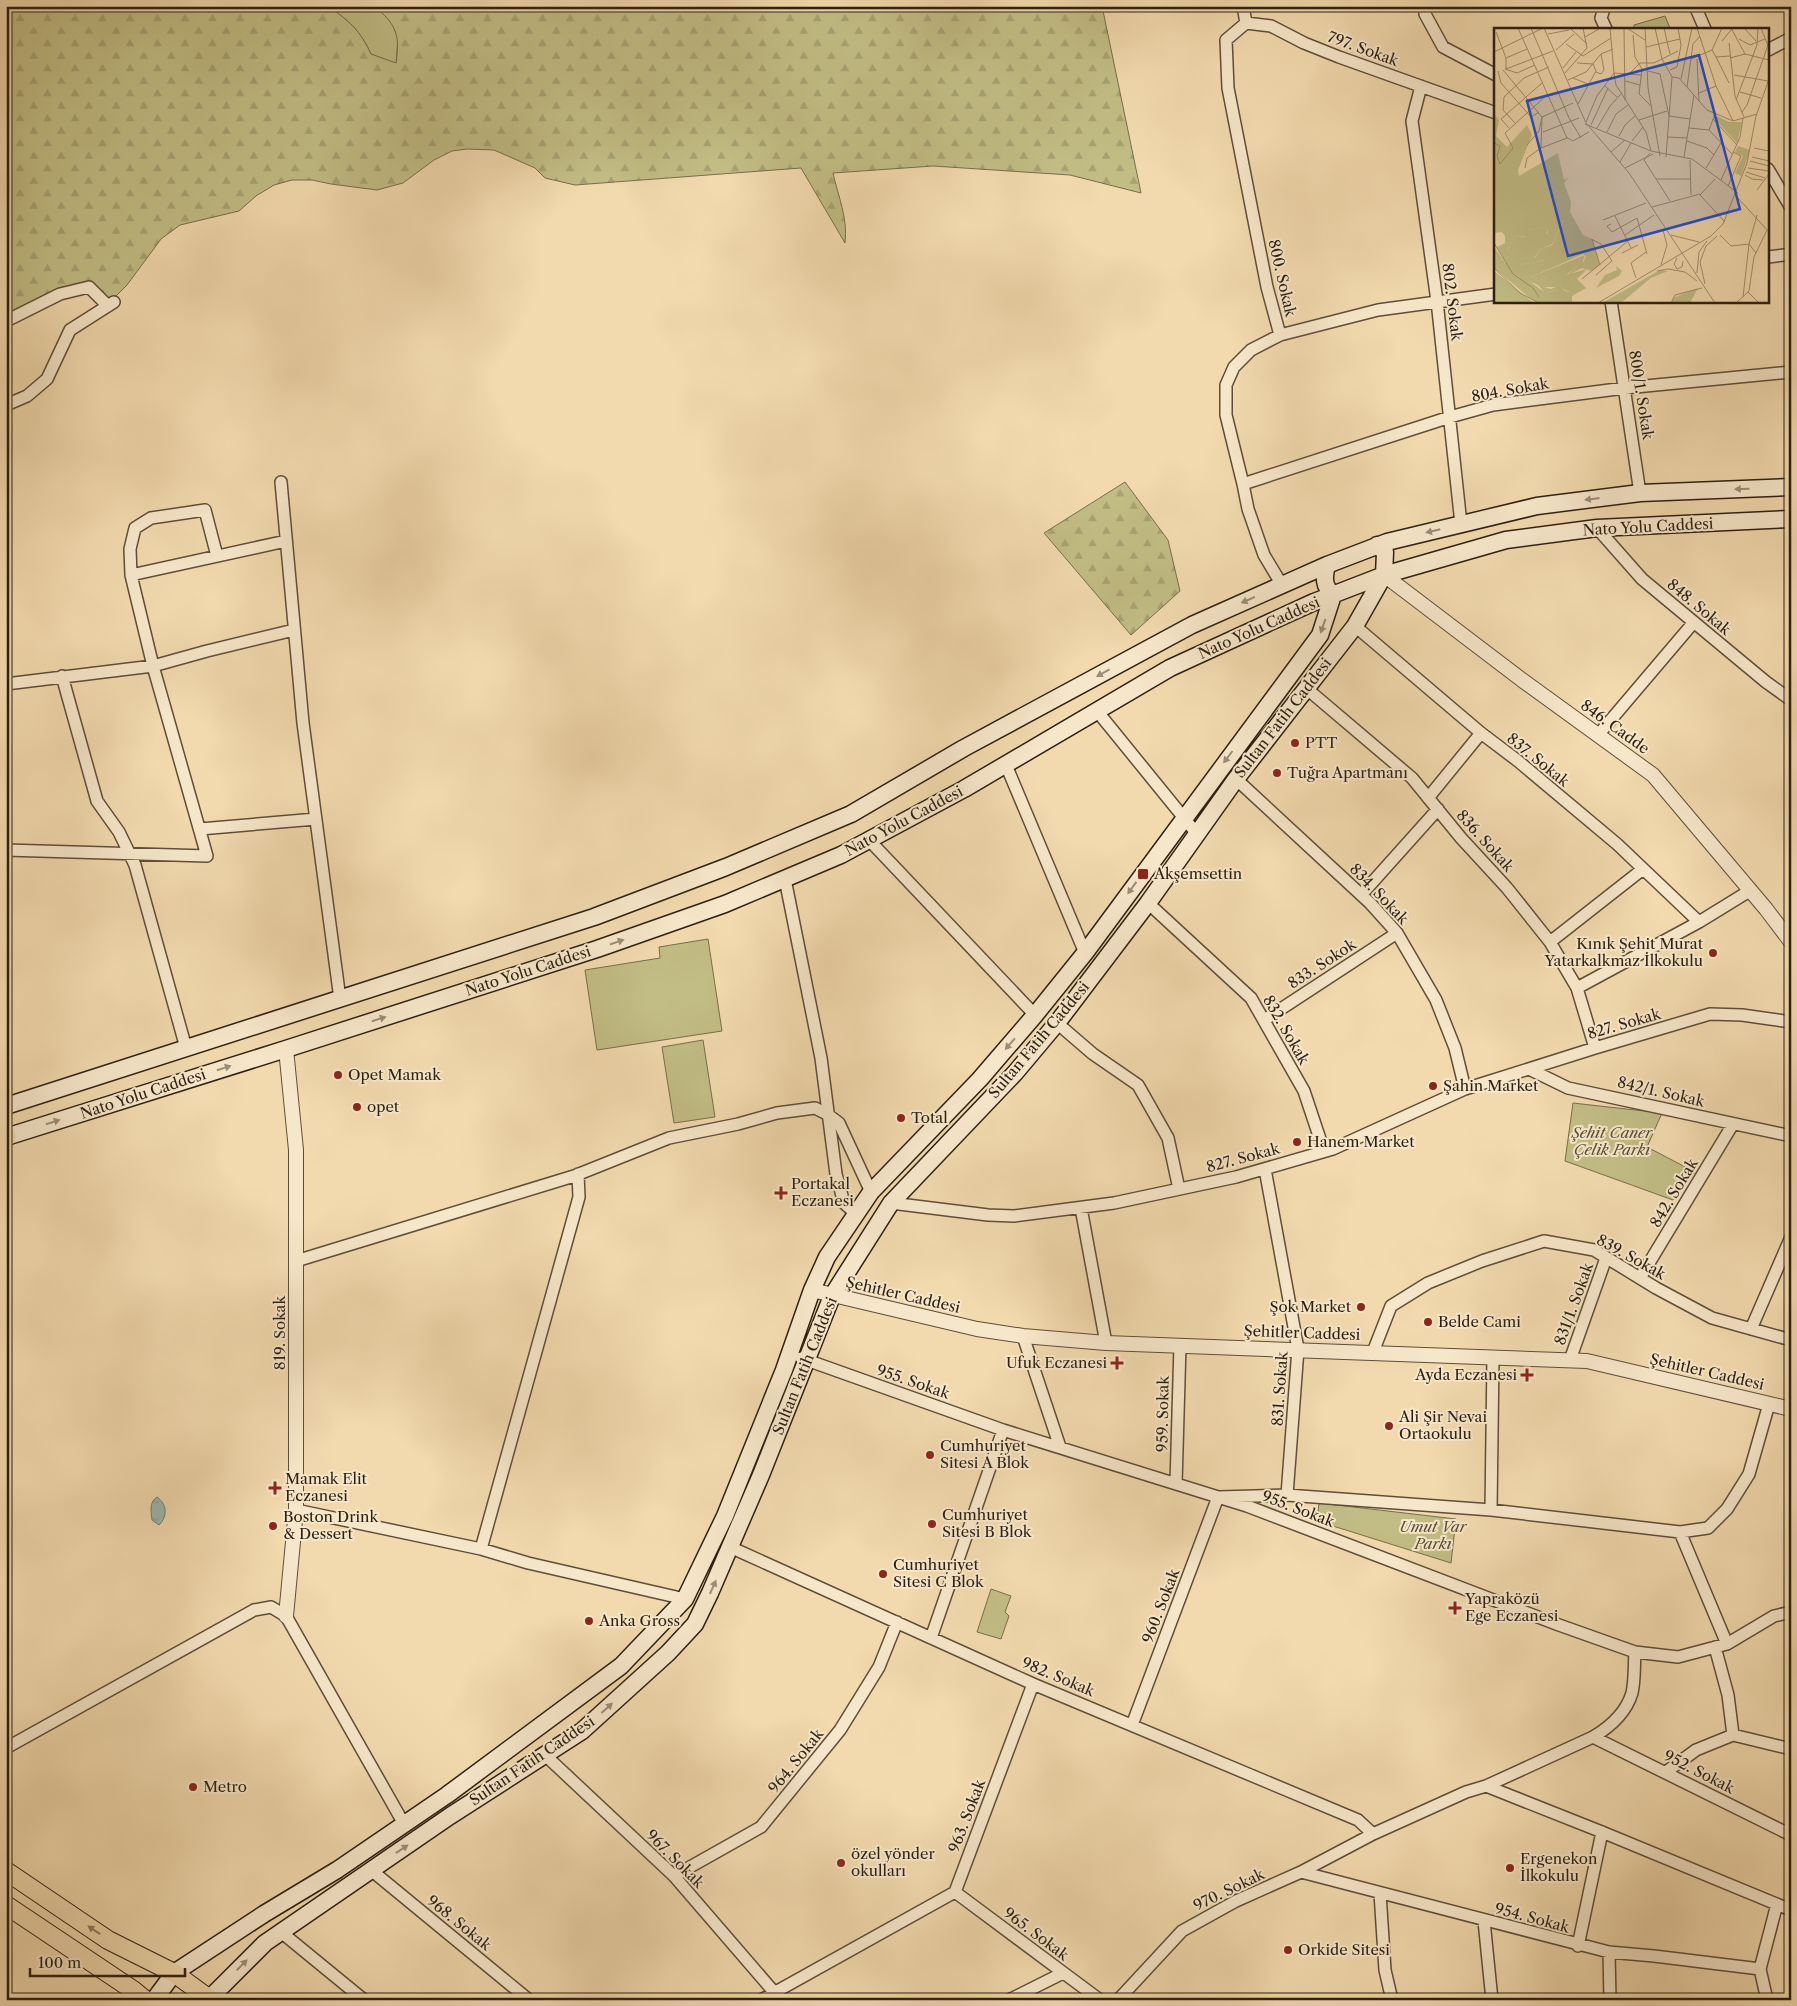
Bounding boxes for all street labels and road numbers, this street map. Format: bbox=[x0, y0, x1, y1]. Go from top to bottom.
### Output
street label: 797. Sokak bbox=[1325, 27, 1402, 71]
street label: 800. Sokak bbox=[1264, 237, 1301, 320]
street label: 802. Sokak bbox=[1438, 262, 1467, 343]
street label: 800/1. Sokak bbox=[1625, 349, 1658, 442]
street label: 804. Sokak bbox=[1470, 373, 1551, 406]
street label: Nato Yolu Caddesi bbox=[1582, 514, 1714, 539]
street label: 848. Sokak bbox=[1664, 574, 1736, 640]
street label: Nato Yolu Caddesi bbox=[1195, 592, 1323, 663]
street label: Sultan Fatih Caddesi bbox=[1230, 654, 1336, 781]
street label: 846. Cadde bbox=[1577, 695, 1653, 758]
street label: 837. Sokak bbox=[1503, 729, 1574, 791]
street label: Nato Yolu Caddesi bbox=[842, 781, 966, 860]
street label: 836. Sokak bbox=[1453, 806, 1519, 877]
street label: 834. Sokak bbox=[1346, 859, 1414, 929]
street label: 833. Sokok bbox=[1284, 934, 1360, 993]
street label: Nato Yolu Caddesi bbox=[463, 941, 593, 1000]
street label: Sultan Fatih Caddesi bbox=[984, 977, 1093, 1102]
street label: 832. Sokak bbox=[1259, 992, 1315, 1069]
street label: 827. Sokak bbox=[1585, 1004, 1664, 1043]
street label: Nato Yolu Caddesi bbox=[78, 1064, 208, 1123]
street label: 842/1. Sokak bbox=[1616, 1072, 1708, 1111]
street label: 827. Sokak bbox=[1204, 1138, 1283, 1176]
street label: 842. Sokak bbox=[1646, 1154, 1702, 1231]
street label: 839. Sokak bbox=[1593, 1230, 1670, 1284]
street label: 831/1. Sokak bbox=[1550, 1259, 1598, 1348]
street label: Şehitler Caddesi bbox=[844, 1272, 963, 1317]
street label: Sultan Fatih Caddesi bbox=[768, 1294, 841, 1437]
street label: 819. Sokak bbox=[270, 1295, 289, 1370]
street label: Şehitler Caddesi bbox=[1243, 1321, 1361, 1344]
street label: Şehitler Caddesi bbox=[1648, 1349, 1767, 1394]
street label: 831. Sokak bbox=[1267, 1350, 1292, 1427]
street label: 955. Sokak bbox=[874, 1360, 954, 1403]
street label: 959. Sokak bbox=[1152, 1374, 1173, 1452]
street label: 955. Sokak bbox=[1259, 1486, 1338, 1532]
street label: 960. Sokak bbox=[1138, 1565, 1184, 1646]
street label: 982. Sokak bbox=[1019, 1653, 1099, 1701]
street label: Sultan Fatih Caddesi bbox=[466, 1711, 598, 1810]
street label: 964. Sokak bbox=[764, 1724, 828, 1797]
street label: 952. Sokak bbox=[1661, 1746, 1739, 1798]
street label: 963. Sokak bbox=[944, 1775, 990, 1855]
street label: 967. Sokak bbox=[642, 1825, 710, 1893]
street label: 970. Sokak bbox=[1190, 1864, 1268, 1915]
street label: 968. Sokak bbox=[423, 1891, 496, 1955]
street label: 954. Sokak bbox=[1493, 1898, 1573, 1937]
street label: 965. Sokak bbox=[1000, 1903, 1074, 1965]

